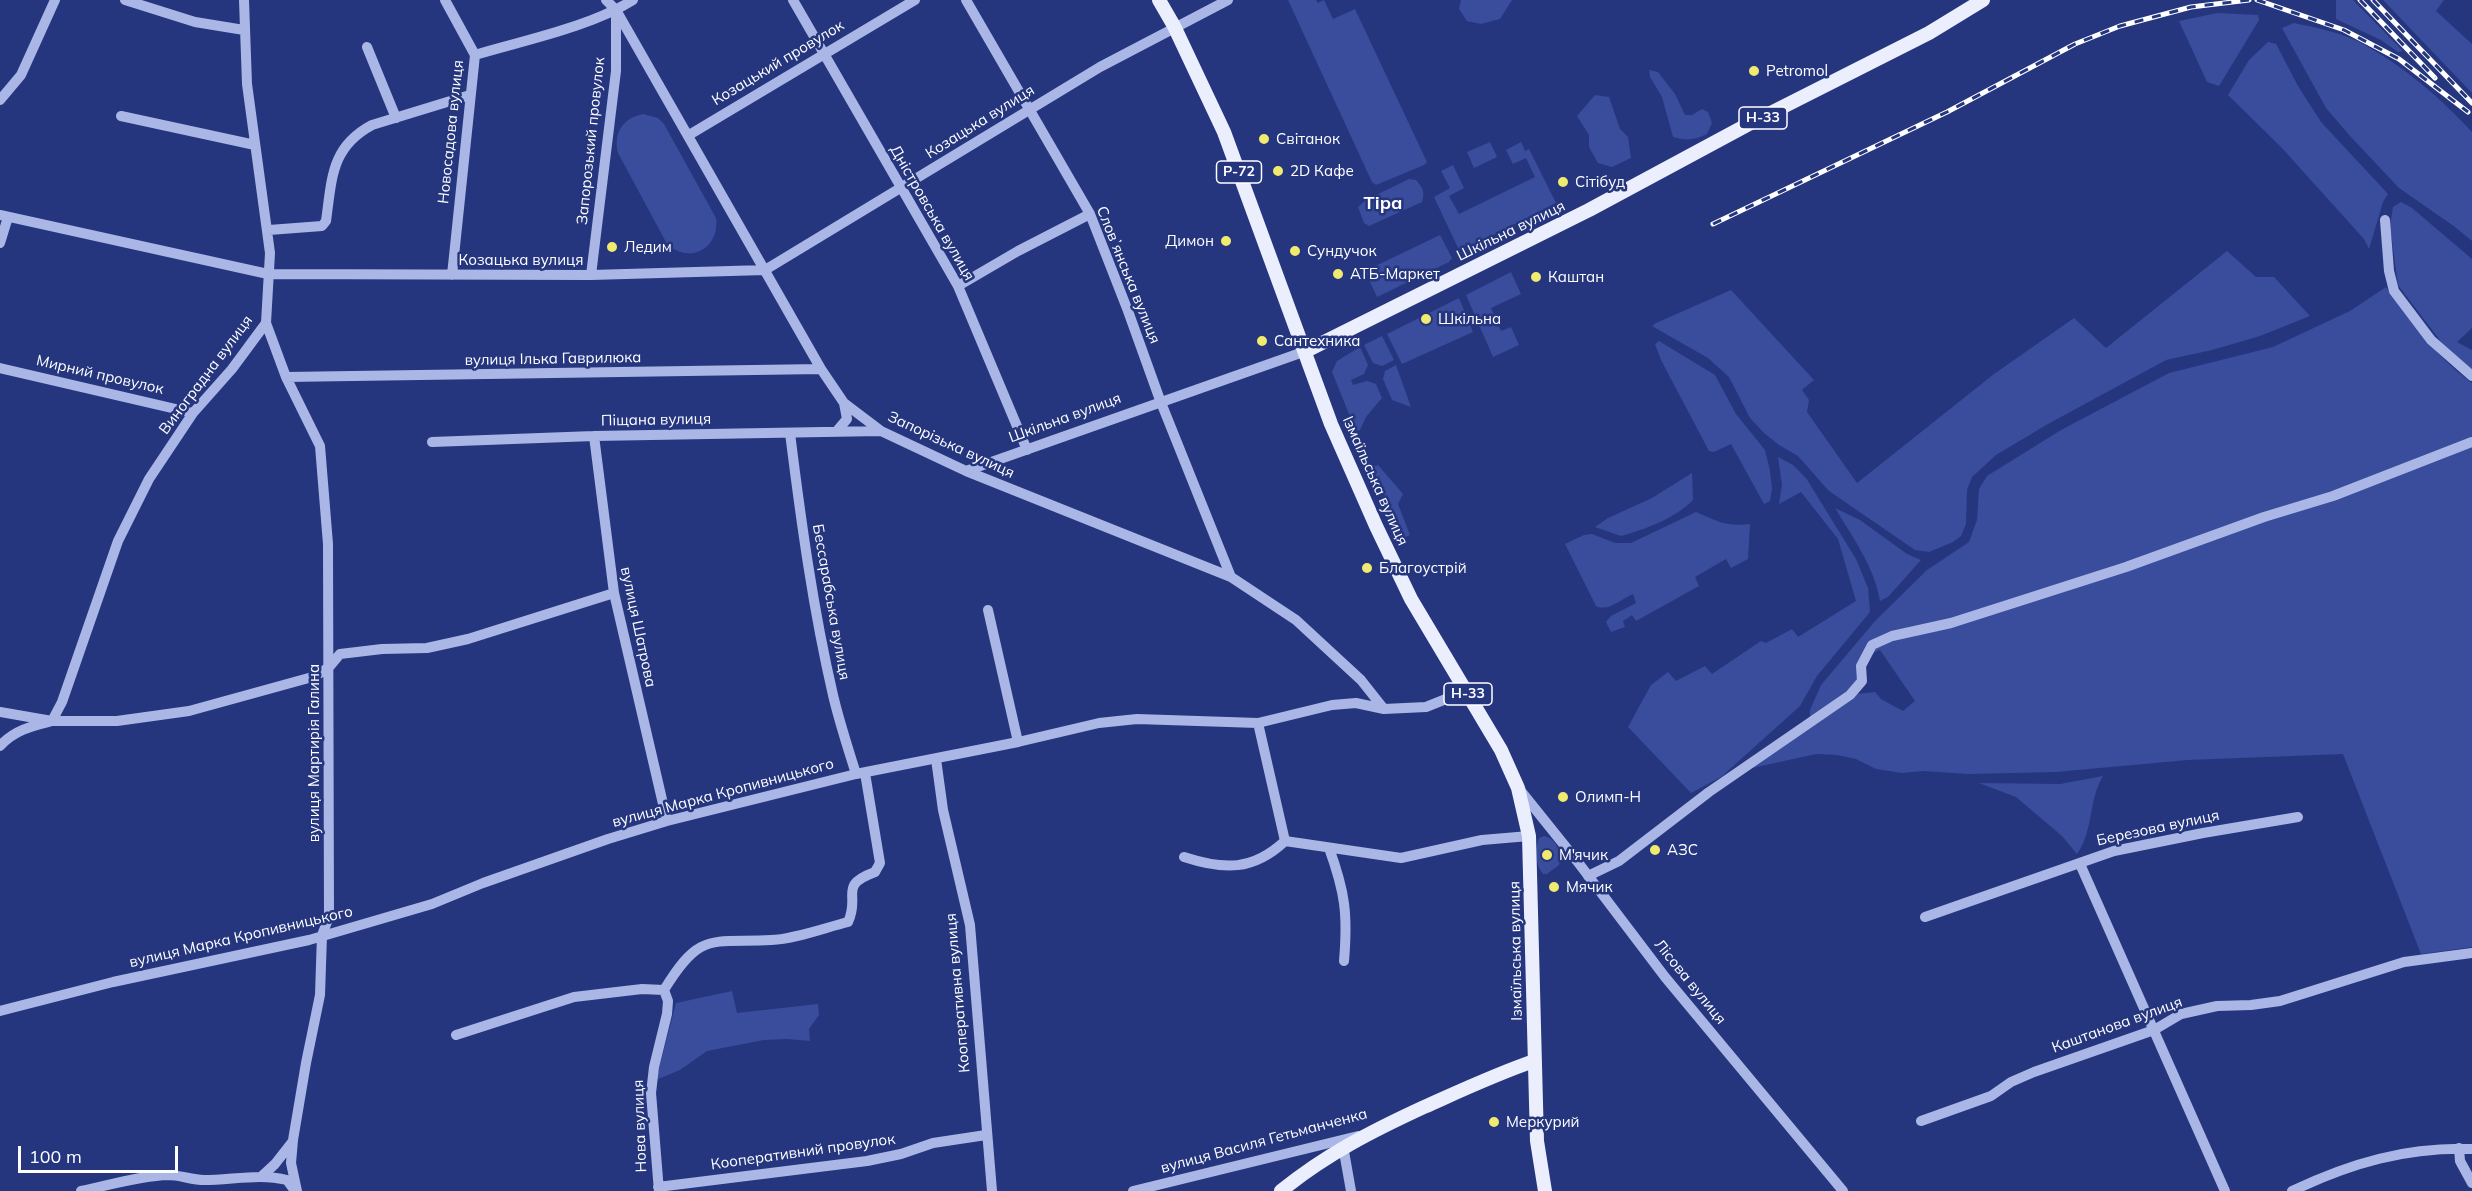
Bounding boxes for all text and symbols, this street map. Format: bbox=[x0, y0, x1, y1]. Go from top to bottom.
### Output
street label: Козацький провулок bbox=[709, 16, 847, 110]
street label: Запорозький провулок bbox=[573, 56, 609, 226]
street label: Новосадова вулиця bbox=[434, 59, 468, 205]
place label: Petromol bbox=[1766, 62, 1828, 80]
marker: Petromol bbox=[1747, 64, 1761, 78]
street label: Козацька вулиця bbox=[922, 81, 1038, 163]
road number: Н-33 bbox=[1739, 107, 1787, 129]
place label: Світанок bbox=[1276, 130, 1340, 148]
marker: Світанок bbox=[1257, 132, 1271, 146]
street label: Дністровська вулиця bbox=[886, 142, 978, 284]
road number: Р-72 bbox=[1216, 161, 1262, 183]
place label: 2D Кафе bbox=[1290, 162, 1354, 180]
marker: 2D Кафе bbox=[1271, 164, 1285, 178]
place label: Сітібуд bbox=[1575, 173, 1625, 191]
marker: Сітібуд bbox=[1556, 175, 1570, 189]
district label: Тіра bbox=[1364, 193, 1402, 215]
street label: Шкільна вулиця bbox=[1454, 197, 1568, 265]
street label: Словʼянська вулиця bbox=[1092, 204, 1164, 346]
place label: Димон bbox=[1165, 232, 1214, 250]
marker: Димон bbox=[1219, 234, 1233, 248]
place label: Ледим bbox=[624, 238, 672, 256]
marker: Ледим bbox=[605, 240, 619, 254]
place label: Сундучок bbox=[1307, 242, 1377, 260]
marker: Сундучок bbox=[1288, 244, 1302, 258]
street label: Козацька вулиця bbox=[459, 251, 583, 269]
place label: АТБ-Маркет bbox=[1350, 265, 1440, 283]
marker: АТБ-Маркет bbox=[1331, 267, 1345, 281]
place label: Каштан bbox=[1548, 268, 1604, 286]
marker: Каштан bbox=[1529, 270, 1543, 284]
place label: Шкільна bbox=[1438, 310, 1501, 328]
street label: Виноградна вулиця bbox=[155, 312, 257, 438]
marker: Шкільна bbox=[1419, 312, 1433, 326]
place label: Сантехника bbox=[1274, 332, 1360, 350]
marker: Сантехника bbox=[1255, 334, 1269, 348]
street label: вулиця Ілька Гаврилюка bbox=[464, 348, 642, 370]
street label: Мирний провулок bbox=[35, 352, 165, 398]
street label: Шкільна вулиця bbox=[1006, 389, 1124, 447]
street label: Запорізька вулиця bbox=[885, 408, 1017, 482]
street label: Піщана вулиця bbox=[601, 410, 711, 430]
street label: Ізмаїльська вулиця bbox=[1338, 414, 1412, 548]
street label: Бессарабська вулиця bbox=[808, 523, 854, 681]
place label: Благоустрій bbox=[1379, 559, 1467, 577]
marker: Благоустрій bbox=[1360, 561, 1374, 575]
street label: вулиця Шатрова bbox=[616, 565, 660, 689]
street label: вулиця Мартирія Галина bbox=[305, 664, 323, 842]
road number: Н-33 bbox=[1444, 683, 1492, 705]
street label: вулиця Марка Кропивницького bbox=[610, 755, 836, 831]
place label: Олимп-Н bbox=[1575, 788, 1641, 806]
marker: Олимп-Н bbox=[1556, 790, 1570, 804]
street label: Березова вулиця bbox=[2095, 806, 2221, 850]
place label: АЗС bbox=[1667, 841, 1698, 859]
marker: АЗС bbox=[1648, 843, 1662, 857]
place label: М'ячик bbox=[1559, 846, 1608, 864]
marker: М'ячик bbox=[1540, 848, 1554, 862]
place label: Мячик bbox=[1566, 878, 1613, 896]
marker: Мячик bbox=[1547, 880, 1561, 894]
street label: Ізмаїльська вулиця bbox=[1506, 881, 1526, 1021]
street label: вулиця Марка Кропивницького bbox=[128, 902, 354, 972]
street label: Кооперативна вулиця bbox=[942, 912, 974, 1074]
street label: Лісова вулиця bbox=[1650, 936, 1730, 1028]
street label: Каштанова вулиця bbox=[2049, 993, 2185, 1057]
street label: Нова вулиця bbox=[629, 1079, 651, 1173]
street label: вулиця Василя Гетьманченка bbox=[1159, 1105, 1369, 1177]
place label: Меркурий bbox=[1506, 1113, 1580, 1131]
marker: Меркурий bbox=[1487, 1115, 1501, 1129]
street label: Кооперативний провулок bbox=[710, 1130, 896, 1174]
scale bar bbox=[21, 1134, 182, 1172]
text: 100 m bbox=[29, 1145, 82, 1168]

